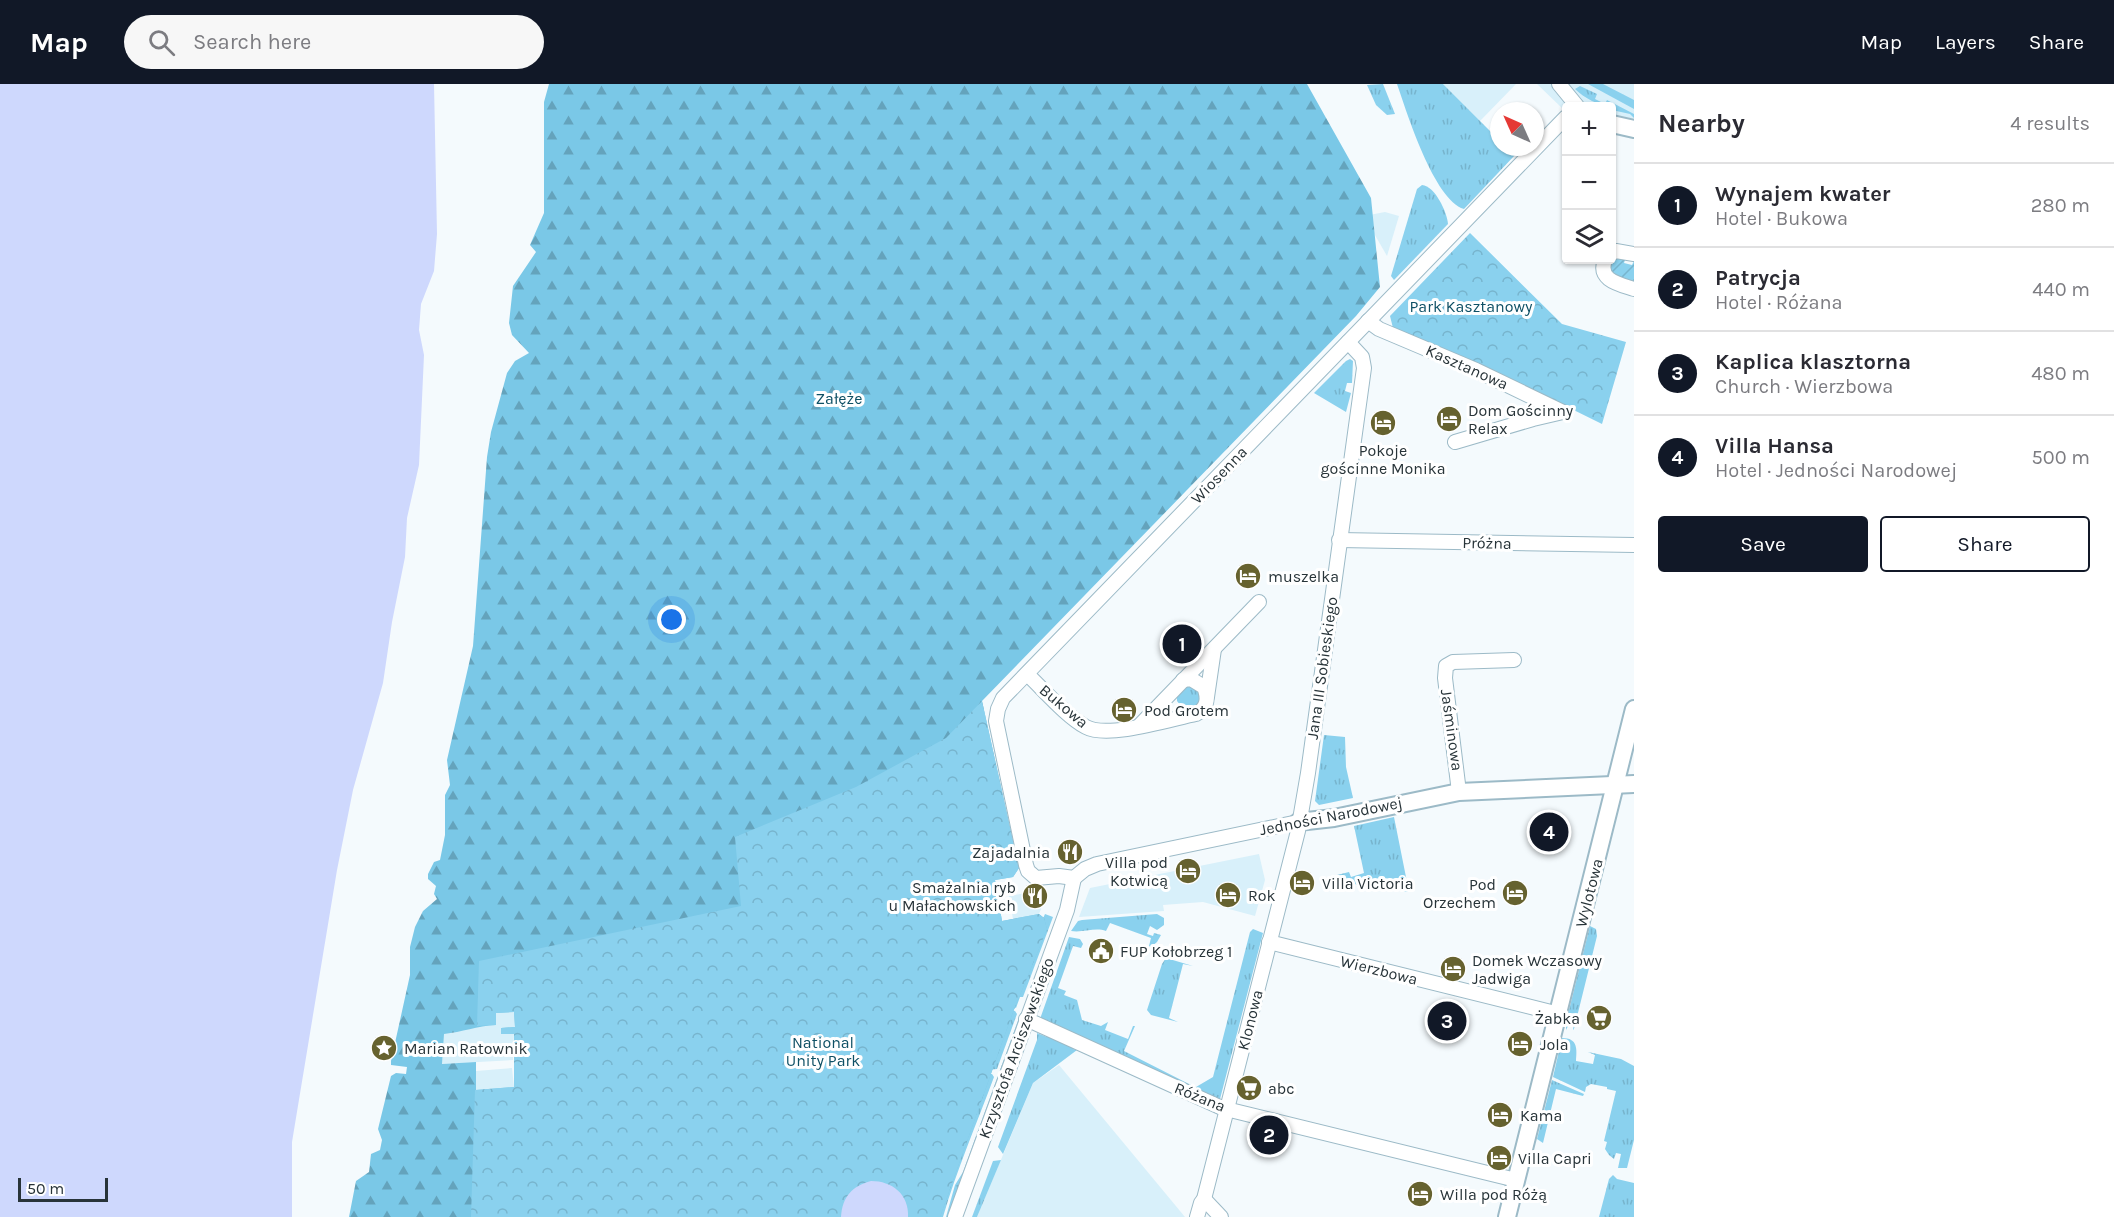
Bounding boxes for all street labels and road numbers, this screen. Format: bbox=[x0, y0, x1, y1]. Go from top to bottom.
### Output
street label: Kasztanowa bbox=[1423, 340, 1511, 394]
street label: Wiosenna bbox=[1187, 442, 1251, 508]
street label: Próżna bbox=[1462, 533, 1512, 553]
street label: Jana III Sobieskiego bbox=[1303, 595, 1341, 741]
street label: Bukowa bbox=[1036, 680, 1092, 732]
street label: Jaśminowa bbox=[1437, 688, 1467, 772]
street label: Jedności Narodowej bbox=[1258, 793, 1404, 839]
street label: Wylotowa bbox=[1571, 857, 1607, 929]
street label: Wierzbowa bbox=[1338, 951, 1420, 989]
street label: Krzysztofa Arciszewskiego bbox=[974, 955, 1058, 1141]
street label: Klonowa bbox=[1233, 988, 1267, 1052]
street label: Różana bbox=[1172, 1078, 1228, 1116]

